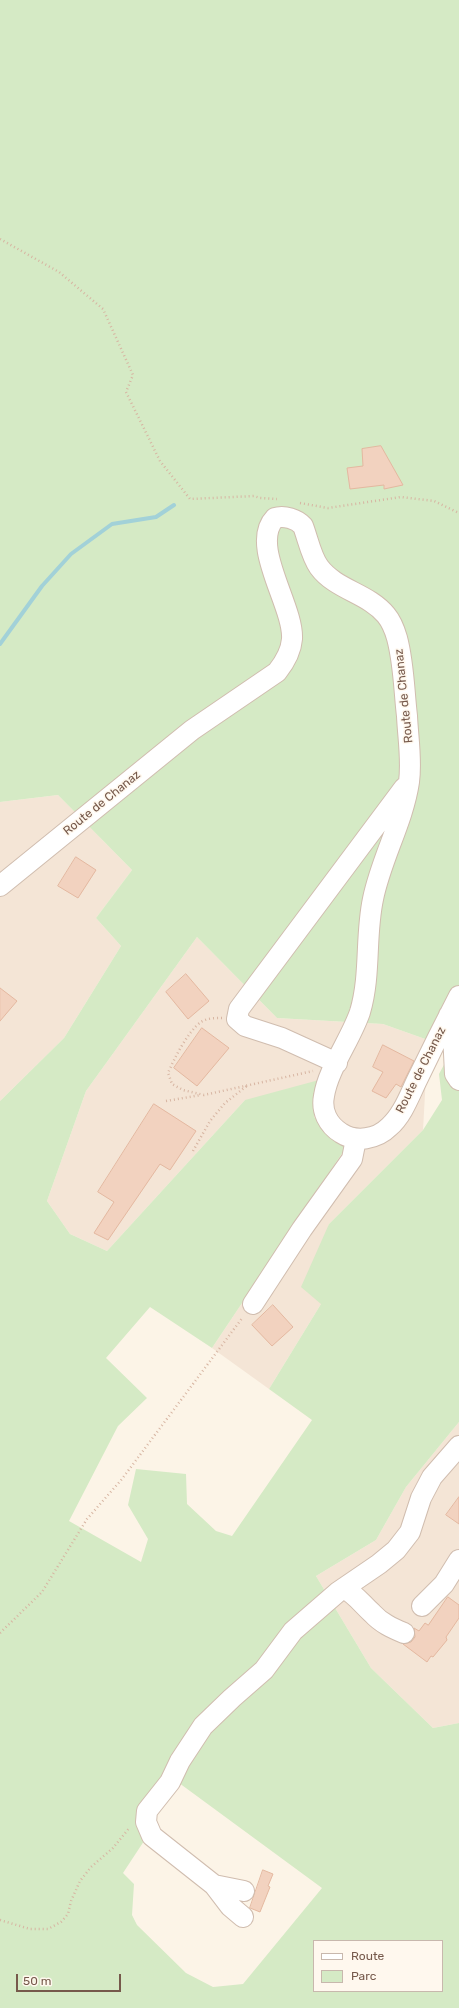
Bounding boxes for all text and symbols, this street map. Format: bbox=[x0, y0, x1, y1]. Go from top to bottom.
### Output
street label: Route de Chanaz bbox=[392, 648, 416, 744]
street label: Route de Chanaz bbox=[61, 768, 143, 838]
street label: Route de Chanaz bbox=[393, 1024, 449, 1116]
legend bbox=[313, 1940, 443, 1992]
text: Route bbox=[351, 1949, 384, 1963]
scale bar bbox=[18, 1966, 123, 1992]
text: Parc bbox=[351, 1969, 376, 1983]
text: 50 m bbox=[23, 1974, 51, 1988]

